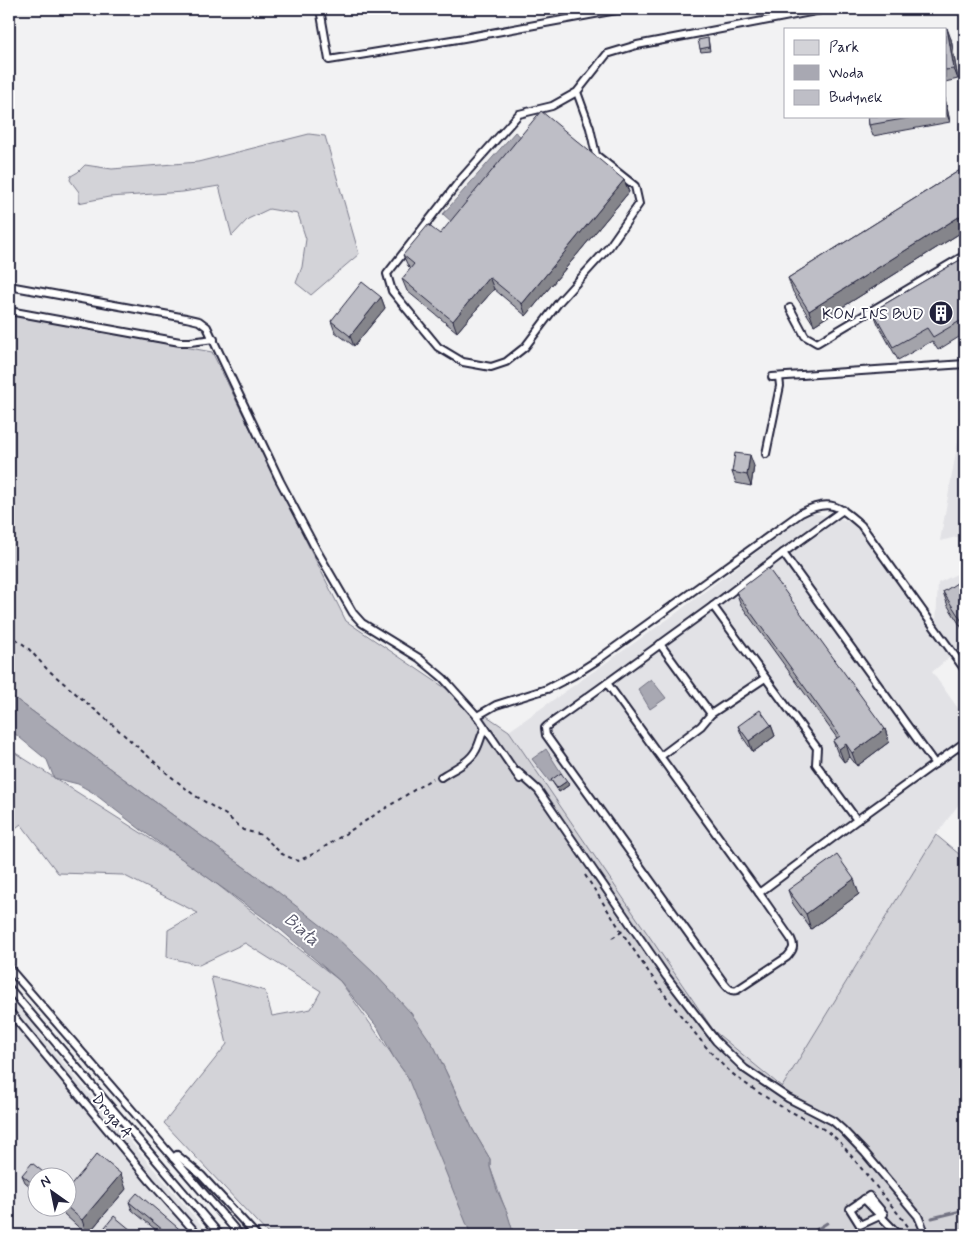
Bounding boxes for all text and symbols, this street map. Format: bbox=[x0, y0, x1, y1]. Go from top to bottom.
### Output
legend bbox=[784, 28, 946, 118]
text: Park bbox=[829, 38, 859, 58]
text: Woda bbox=[829, 64, 864, 84]
text: Budynek bbox=[829, 88, 883, 108]
building icon: KON INS BUD bbox=[928, 300, 954, 326]
place label: KON INS BUD bbox=[822, 304, 924, 325]
water label: Biała bbox=[279, 908, 324, 952]
street label: Droga A bbox=[87, 1089, 137, 1143]
north arrow bbox=[28, 1166, 78, 1216]
text: N bbox=[37, 1172, 54, 1192]

